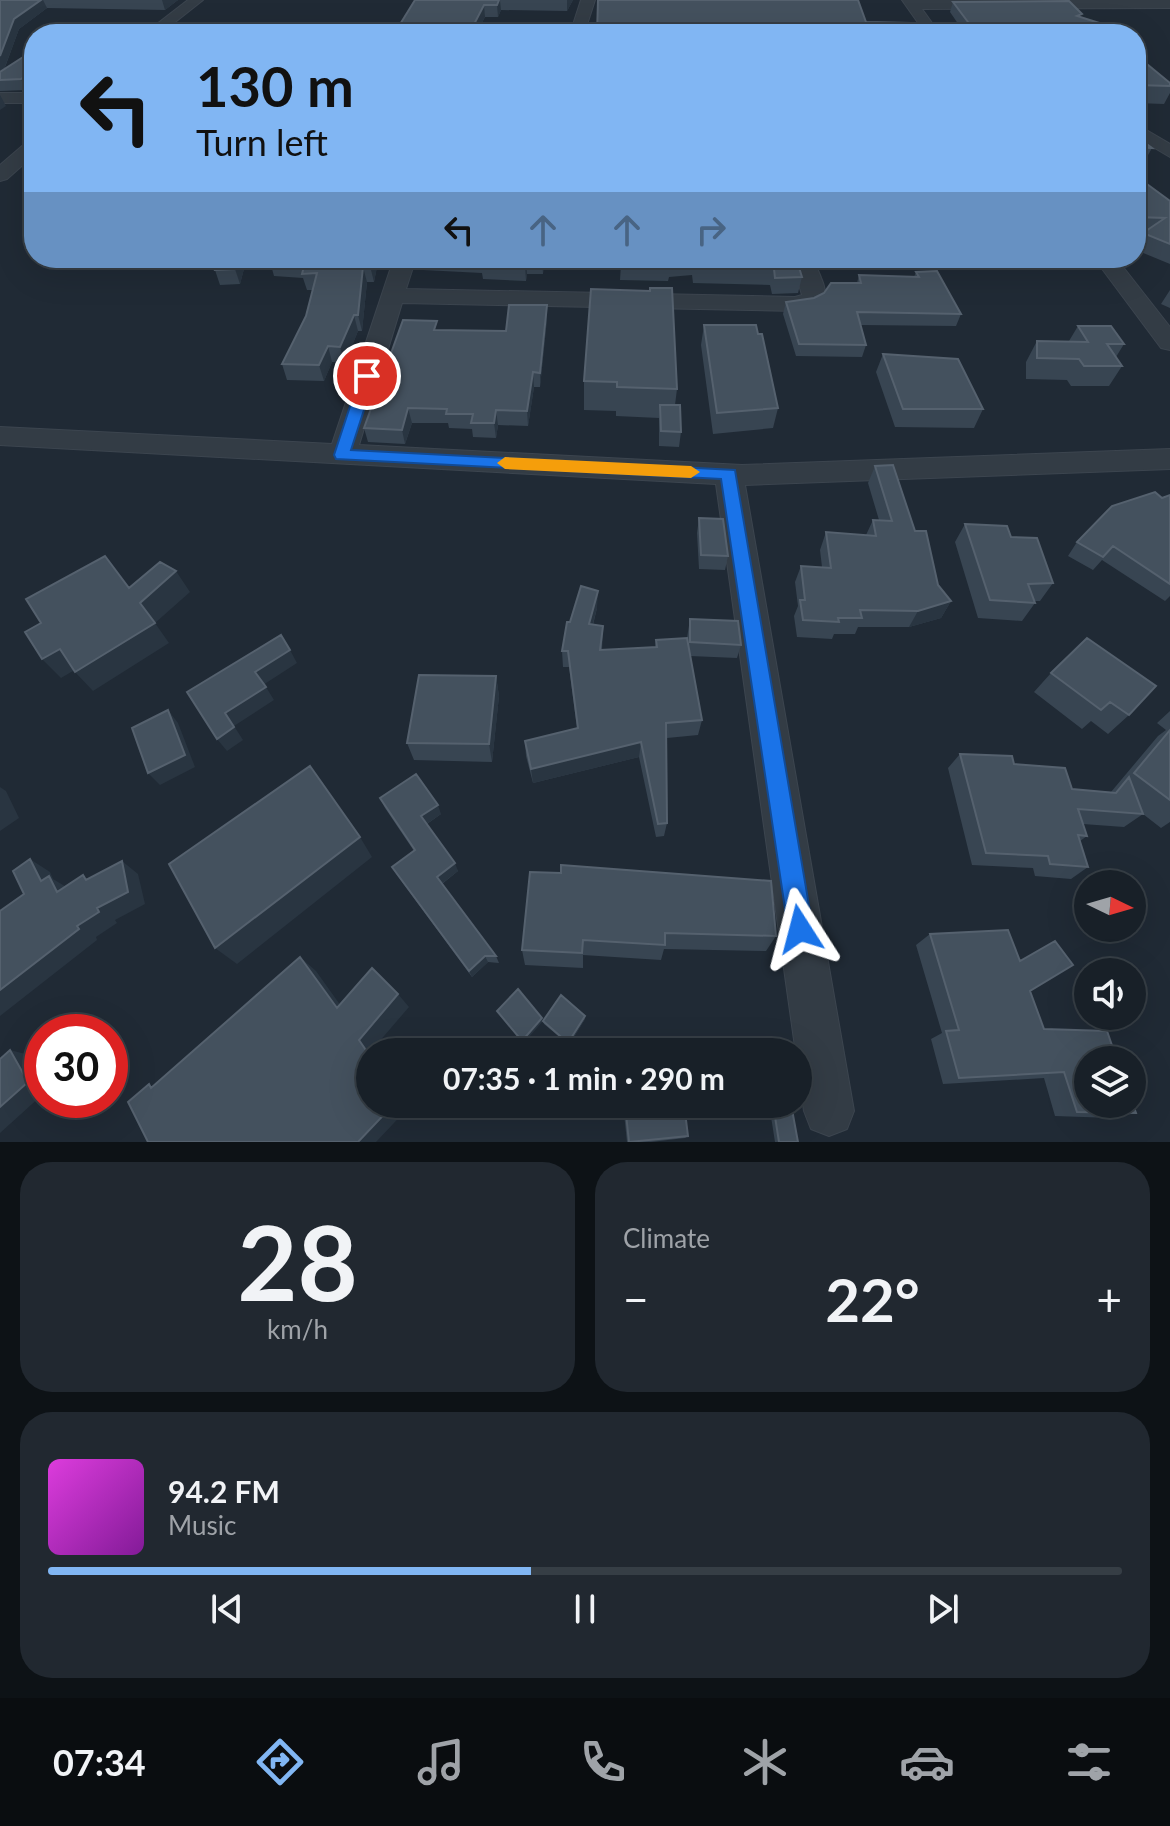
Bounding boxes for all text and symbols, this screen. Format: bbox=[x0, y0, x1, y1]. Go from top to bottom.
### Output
text: 130 m bbox=[196, 52, 354, 119]
icon: left bbox=[64, 56, 168, 160]
text: Turn left bbox=[196, 120, 328, 164]
icon: left bbox=[437, 208, 481, 252]
icon: ahead bbox=[521, 208, 565, 252]
icon: ahead bbox=[605, 208, 649, 252]
icon: right bbox=[689, 208, 733, 252]
pin bbox=[333, 342, 401, 410]
icon: arrive bbox=[345, 354, 389, 398]
north arrow bbox=[1074, 870, 1146, 942]
map controls bbox=[1074, 870, 1146, 1118]
position arrow bbox=[758, 887, 842, 971]
button: sound bbox=[1074, 958, 1146, 1030]
speed limit sign: 30 bbox=[24, 1014, 128, 1118]
button: layers bbox=[1074, 1046, 1146, 1118]
text: 07:35 · 1 min · 290 m bbox=[443, 1060, 725, 1096]
text: 28 bbox=[237, 1198, 358, 1323]
text: Climate bbox=[623, 1222, 710, 1254]
text: 22° bbox=[825, 1263, 920, 1335]
text: − bbox=[623, 1273, 649, 1325]
text: + bbox=[1096, 1273, 1122, 1325]
text: km/h bbox=[267, 1313, 328, 1345]
text: 94.2 FM bbox=[168, 1473, 280, 1509]
text: Music bbox=[168, 1509, 236, 1541]
icon: previous bbox=[205, 1587, 249, 1631]
icon: pause bbox=[563, 1587, 607, 1631]
icon: next bbox=[921, 1587, 965, 1631]
icon: directions bbox=[252, 1734, 308, 1790]
icon: music bbox=[413, 1734, 469, 1790]
icon: phone bbox=[575, 1734, 631, 1790]
icon: climate bbox=[737, 1734, 793, 1790]
icon: car bbox=[899, 1734, 955, 1790]
icon: filters bbox=[1061, 1734, 1117, 1790]
text: 07:34 bbox=[53, 1740, 146, 1784]

